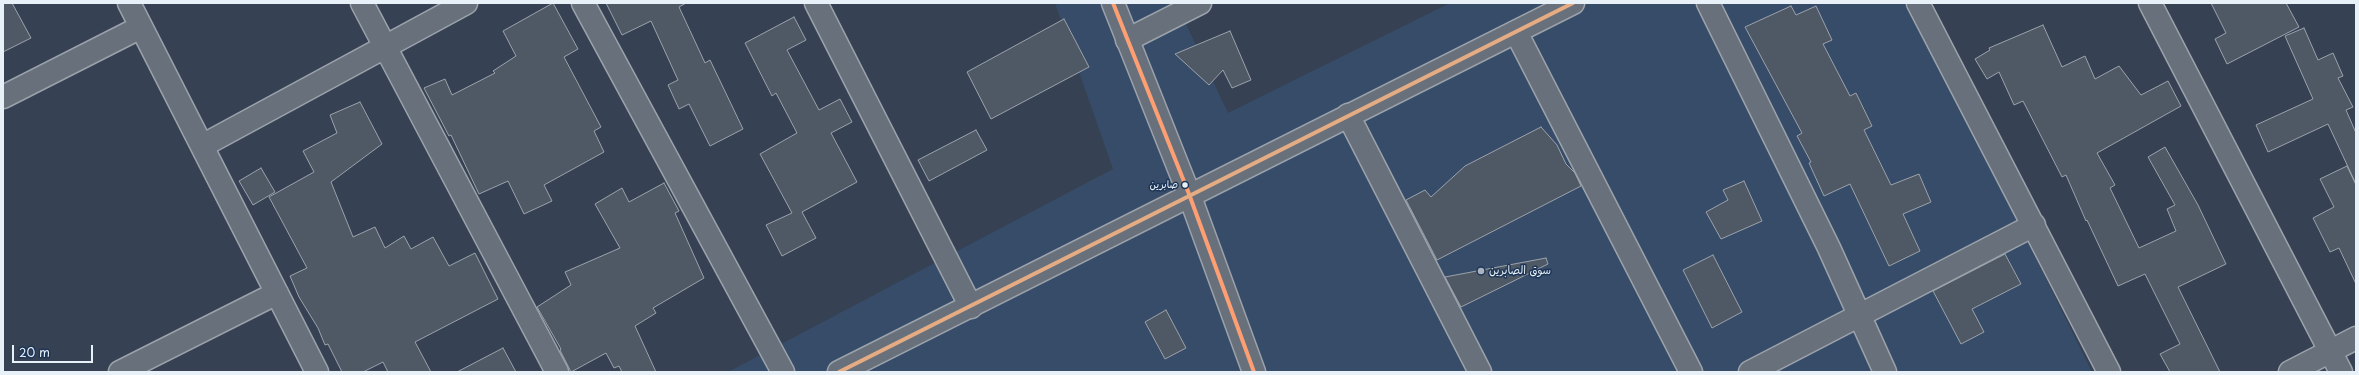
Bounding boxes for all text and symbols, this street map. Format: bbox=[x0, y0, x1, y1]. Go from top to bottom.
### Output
place label: صابرين bbox=[1150, 179, 1178, 191]
marker: صابرين bbox=[1180, 180, 1190, 190]
place label: سوق الصابرين bbox=[1489, 264, 1551, 278]
marker: سوق الصابرين bbox=[1476, 266, 1486, 276]
scale bar bbox=[14, 337, 95, 363]
text: 20 m bbox=[19, 343, 50, 361]

